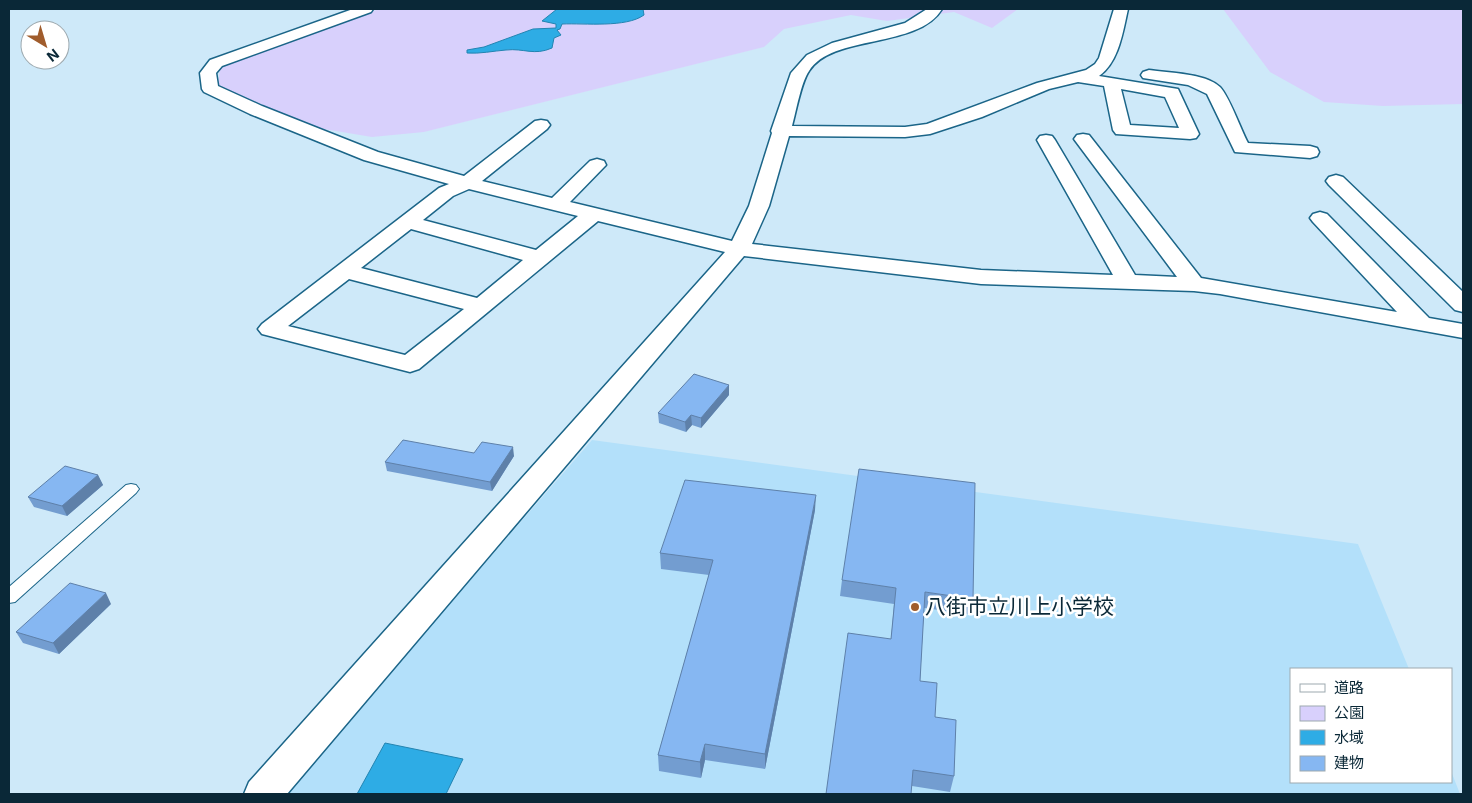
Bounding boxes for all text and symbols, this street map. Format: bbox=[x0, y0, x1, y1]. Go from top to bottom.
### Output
north arrow bbox=[20, 20, 70, 70]
text: N bbox=[44, 46, 63, 66]
place label: 八街市立川上小学校 bbox=[925, 594, 1114, 619]
marker: 八街市立川上小学校 bbox=[909, 601, 921, 613]
legend bbox=[1290, 668, 1452, 783]
text: 道路 bbox=[1334, 678, 1364, 697]
text: 公園 bbox=[1334, 703, 1364, 722]
text: 水域 bbox=[1334, 728, 1364, 747]
text: 建物 bbox=[1334, 753, 1364, 772]

